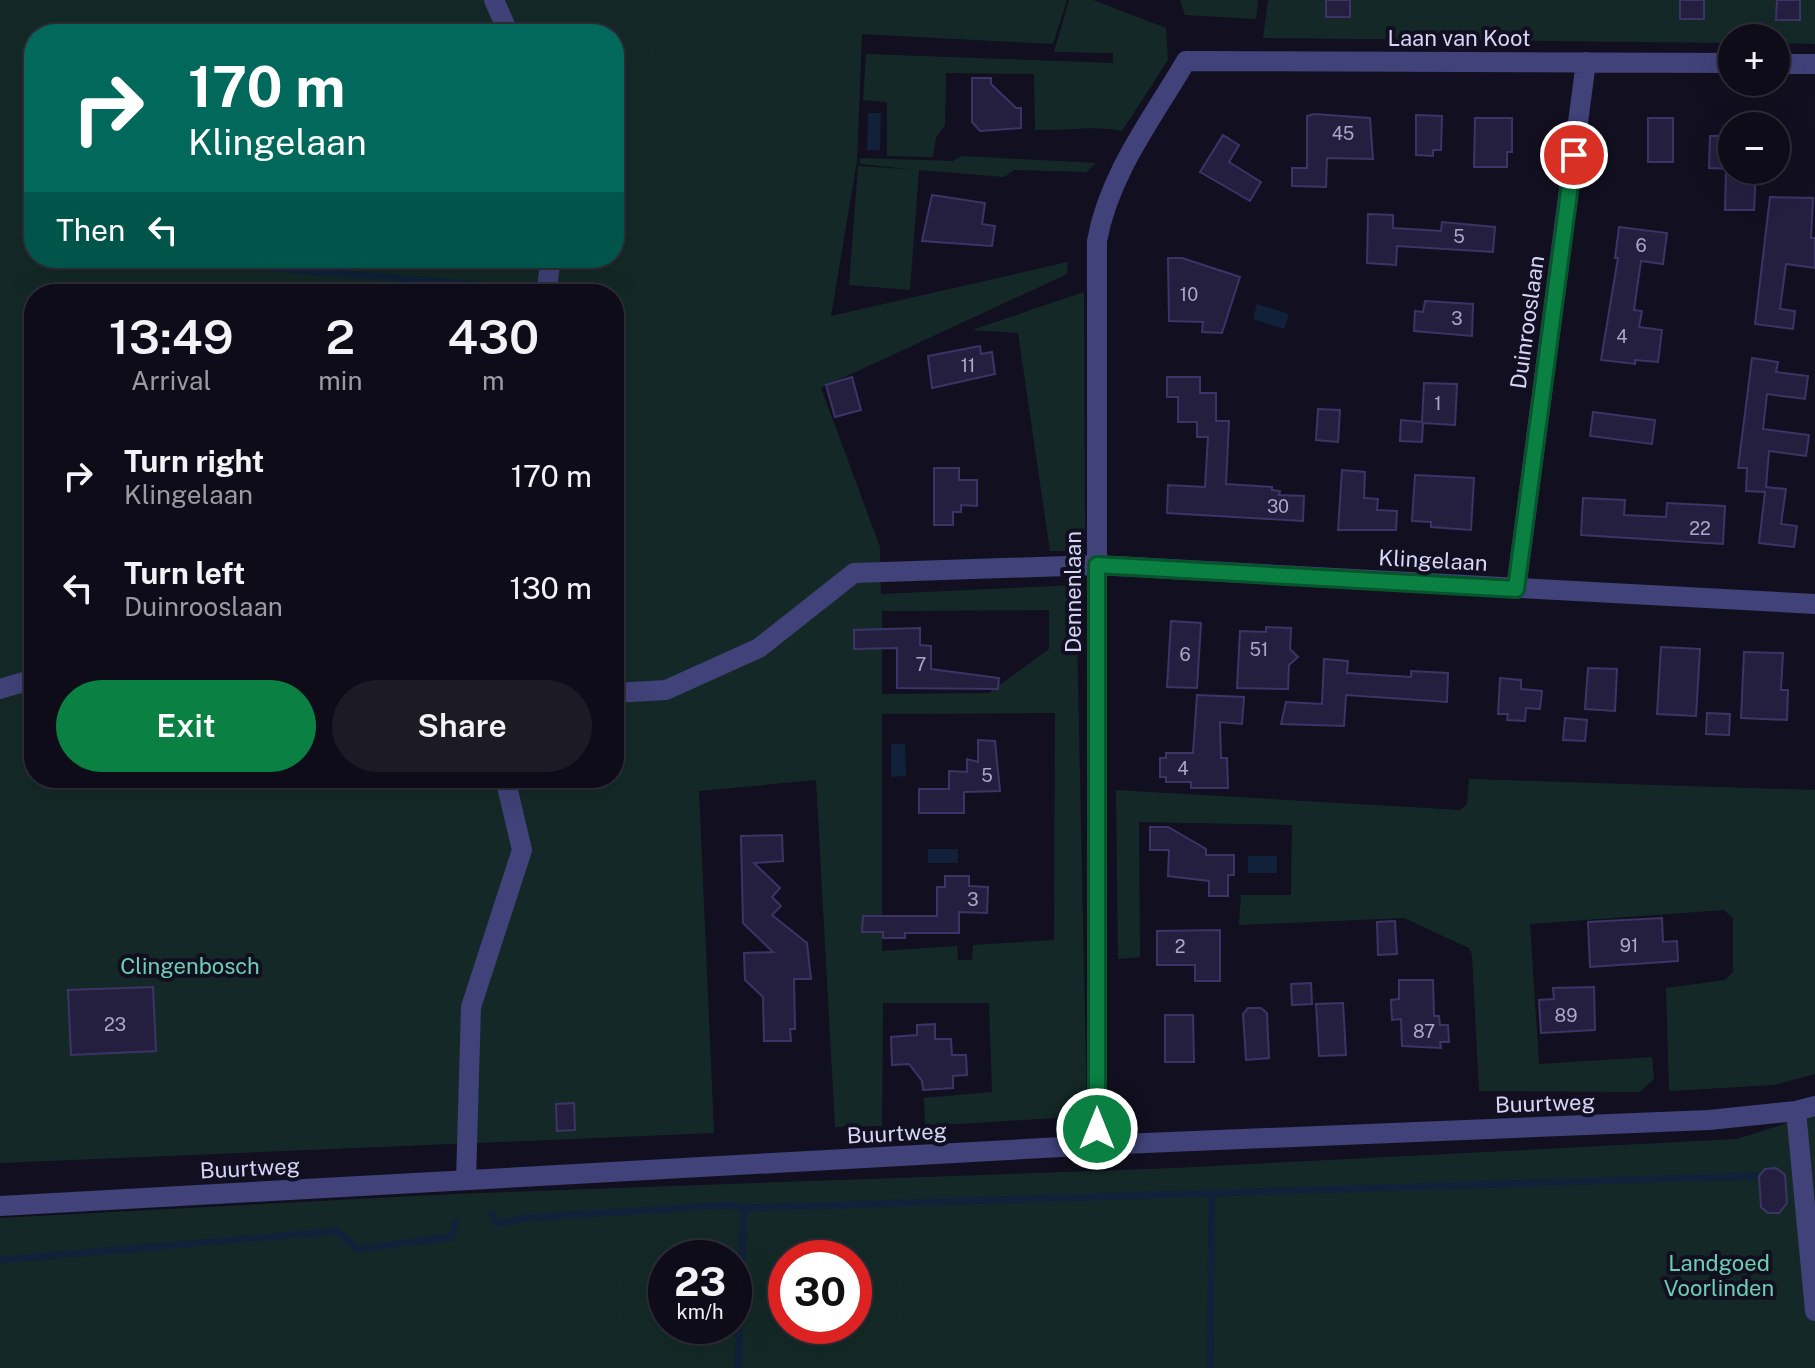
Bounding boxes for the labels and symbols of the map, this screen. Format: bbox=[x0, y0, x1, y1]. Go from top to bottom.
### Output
street label: Laan van Koot bbox=[1388, 25, 1530, 51]
pin bbox=[1540, 121, 1608, 189]
house number: 45 bbox=[1332, 123, 1354, 144]
house number: 5 bbox=[1453, 226, 1465, 247]
house number: 6 bbox=[1635, 235, 1647, 256]
street label: Duinrooslaan bbox=[1505, 254, 1549, 390]
house number: 10 bbox=[1180, 284, 1198, 305]
house number: 3 bbox=[1451, 308, 1463, 329]
house number: 4 bbox=[1616, 326, 1628, 347]
house number: 11 bbox=[961, 355, 975, 376]
house number: 1 bbox=[1434, 393, 1442, 414]
house number: 30 bbox=[1267, 496, 1289, 517]
house number: 22 bbox=[1689, 518, 1711, 539]
street label: Dennenlaan bbox=[1060, 531, 1086, 653]
street label: Klingelaan bbox=[1378, 544, 1488, 576]
house number: 51 bbox=[1250, 639, 1268, 660]
house number: 6 bbox=[1179, 644, 1191, 665]
house number: 7 bbox=[916, 654, 926, 675]
house number: 4 bbox=[1177, 758, 1189, 779]
house number: 5 bbox=[981, 765, 993, 786]
house number: 3 bbox=[967, 889, 979, 910]
house number: 91 bbox=[1620, 935, 1638, 956]
house number: 2 bbox=[1175, 936, 1185, 957]
park label: Clingenbosch bbox=[120, 953, 260, 979]
house number: 89 bbox=[1555, 1005, 1577, 1026]
house number: 23 bbox=[104, 1014, 126, 1035]
house number: 87 bbox=[1413, 1021, 1435, 1042]
position arrow bbox=[1055, 1087, 1139, 1171]
street label: Buurtweg bbox=[1494, 1088, 1596, 1118]
street label: Buurtweg bbox=[846, 1117, 948, 1149]
street label: Buurtweg bbox=[199, 1152, 301, 1184]
speed limit sign: 30 bbox=[768, 1240, 872, 1344]
park label: Landgoed Voorlinden bbox=[1664, 1250, 1774, 1301]

